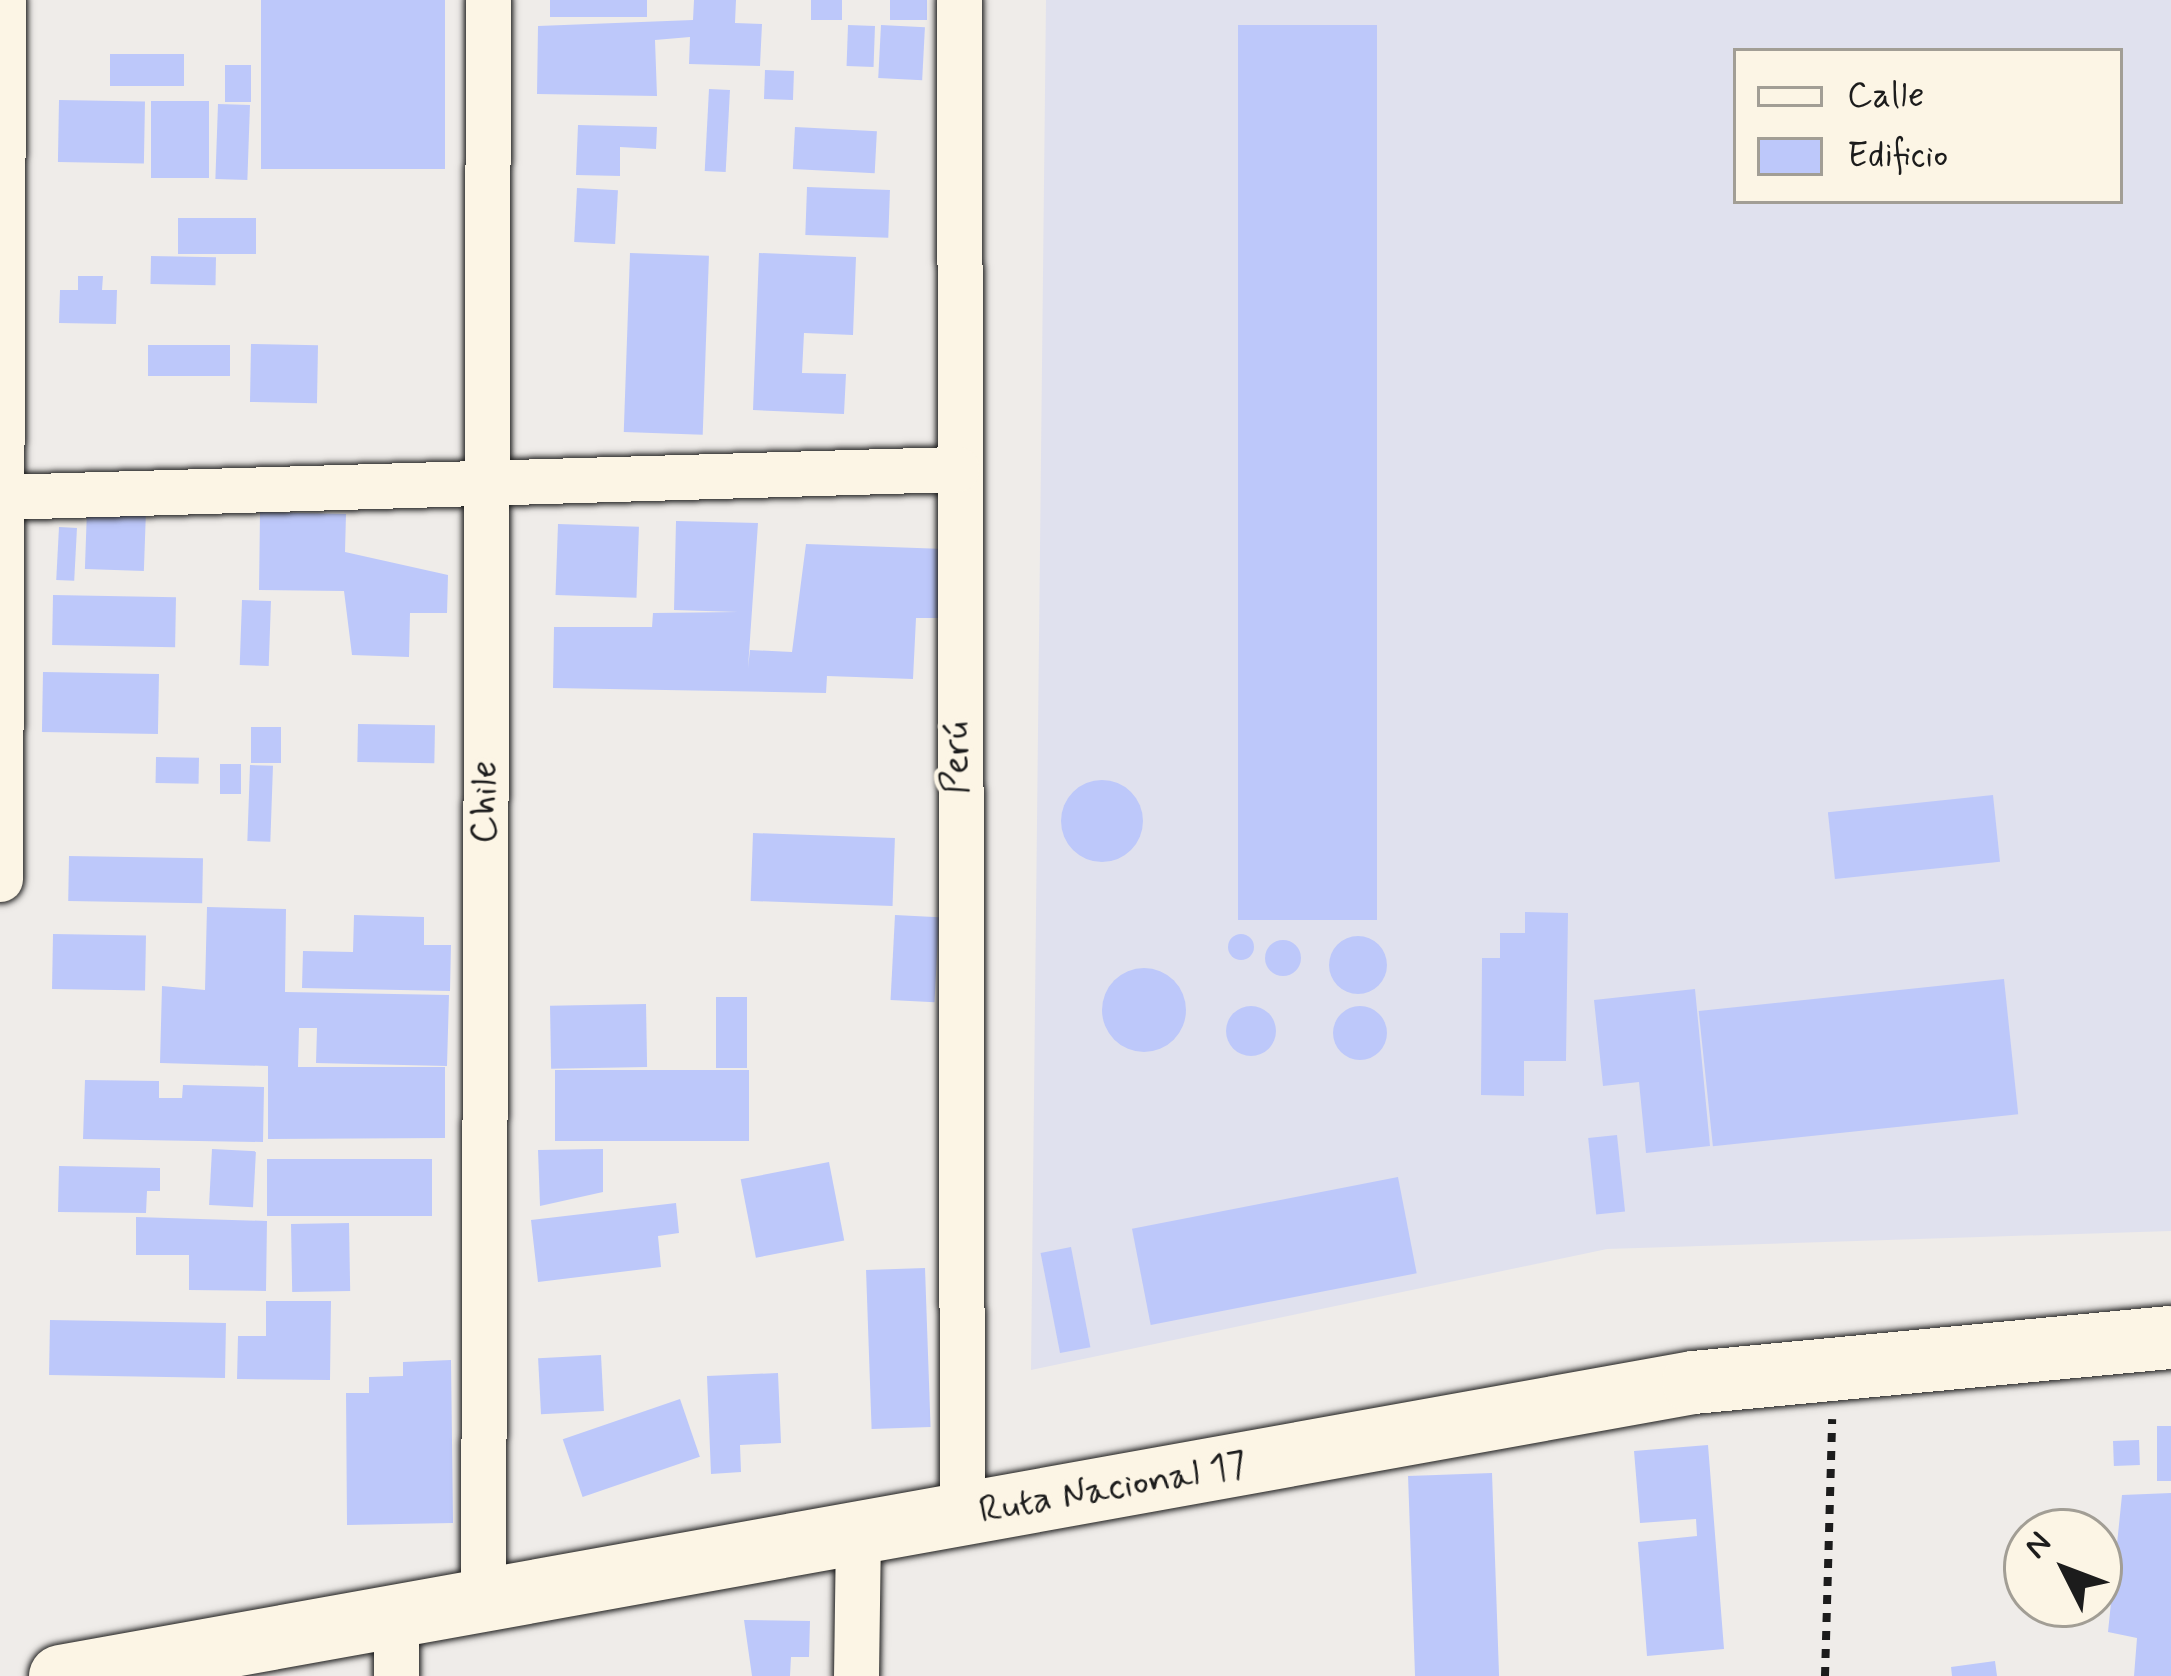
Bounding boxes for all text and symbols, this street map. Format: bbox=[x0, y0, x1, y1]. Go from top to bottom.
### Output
legend bbox=[1733, 48, 2123, 204]
text: Calle bbox=[1847, 73, 1924, 120]
text: Edificio bbox=[1847, 133, 1948, 180]
street label: Perú bbox=[935, 722, 981, 794]
street label: Chile bbox=[463, 760, 509, 844]
street label: Ruta Nacional 17 bbox=[971, 1442, 1255, 1536]
north arrow bbox=[2003, 1508, 2123, 1628]
text: N bbox=[2015, 1523, 2062, 1569]

